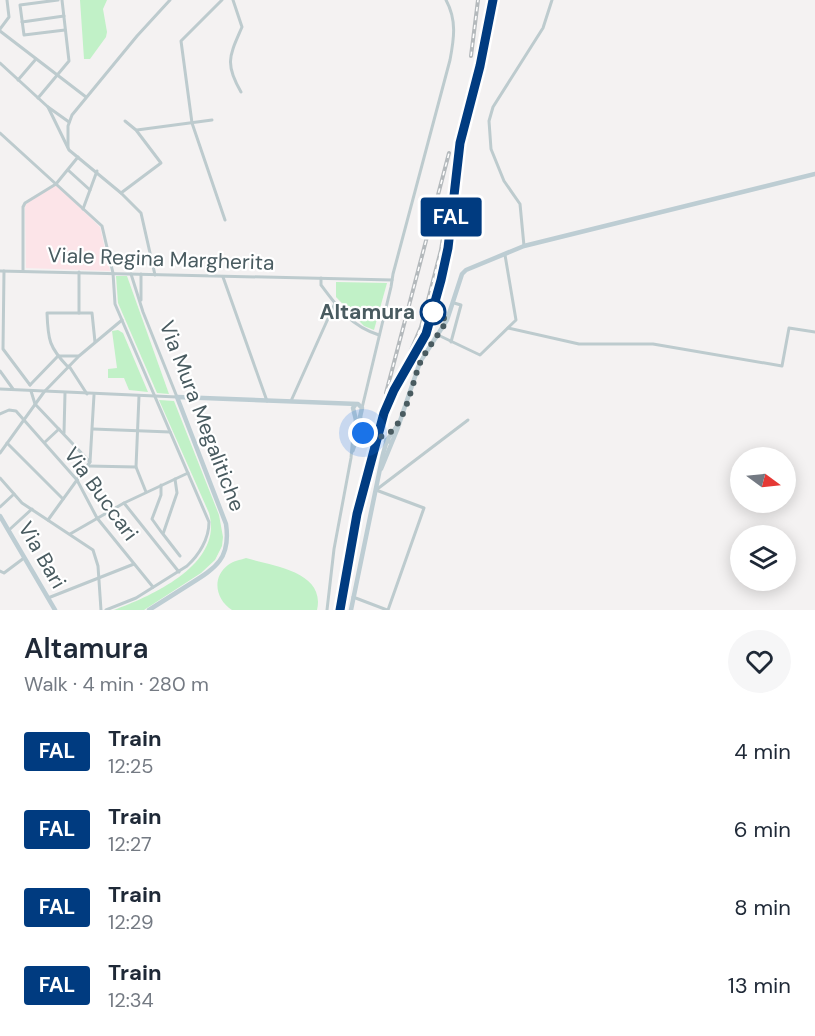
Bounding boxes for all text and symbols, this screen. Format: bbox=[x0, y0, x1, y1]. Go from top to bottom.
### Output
line badge: FAL bbox=[416, 198, 486, 236]
text: FAL bbox=[433, 203, 469, 231]
street label: Viale Regina Margherita bbox=[47, 241, 275, 277]
place label: Altamura bbox=[320, 298, 415, 326]
marker: Altamura bbox=[420, 299, 446, 325]
street label: Via Mura Megalitiche bbox=[153, 317, 251, 515]
your location bbox=[348, 418, 378, 448]
street label: Via Buccari bbox=[58, 442, 144, 546]
north arrow bbox=[730, 447, 796, 513]
map controls bbox=[730, 447, 796, 591]
street label: Via Bari bbox=[12, 516, 72, 594]
button: layers bbox=[730, 525, 796, 591]
text: Altamura bbox=[24, 630, 149, 667]
button: heart bbox=[728, 630, 791, 693]
text: Walk · 4 min · 280 m bbox=[24, 671, 209, 697]
text: Train bbox=[108, 724, 162, 753]
text: FAL bbox=[39, 737, 75, 765]
text: 4 min bbox=[734, 737, 791, 766]
text: 12:25 bbox=[108, 753, 154, 779]
text: Train bbox=[108, 802, 162, 831]
text: FAL bbox=[39, 815, 75, 843]
text: 6 min bbox=[734, 815, 791, 844]
text: 12:27 bbox=[108, 831, 152, 857]
text: Train bbox=[108, 880, 162, 909]
text: FAL bbox=[39, 893, 75, 921]
text: 8 min bbox=[734, 893, 791, 922]
text: 12:29 bbox=[108, 909, 154, 935]
text: Train bbox=[108, 958, 162, 987]
text: FAL bbox=[39, 971, 75, 999]
text: 13 min bbox=[728, 971, 791, 1000]
text: 12:34 bbox=[108, 987, 154, 1013]

